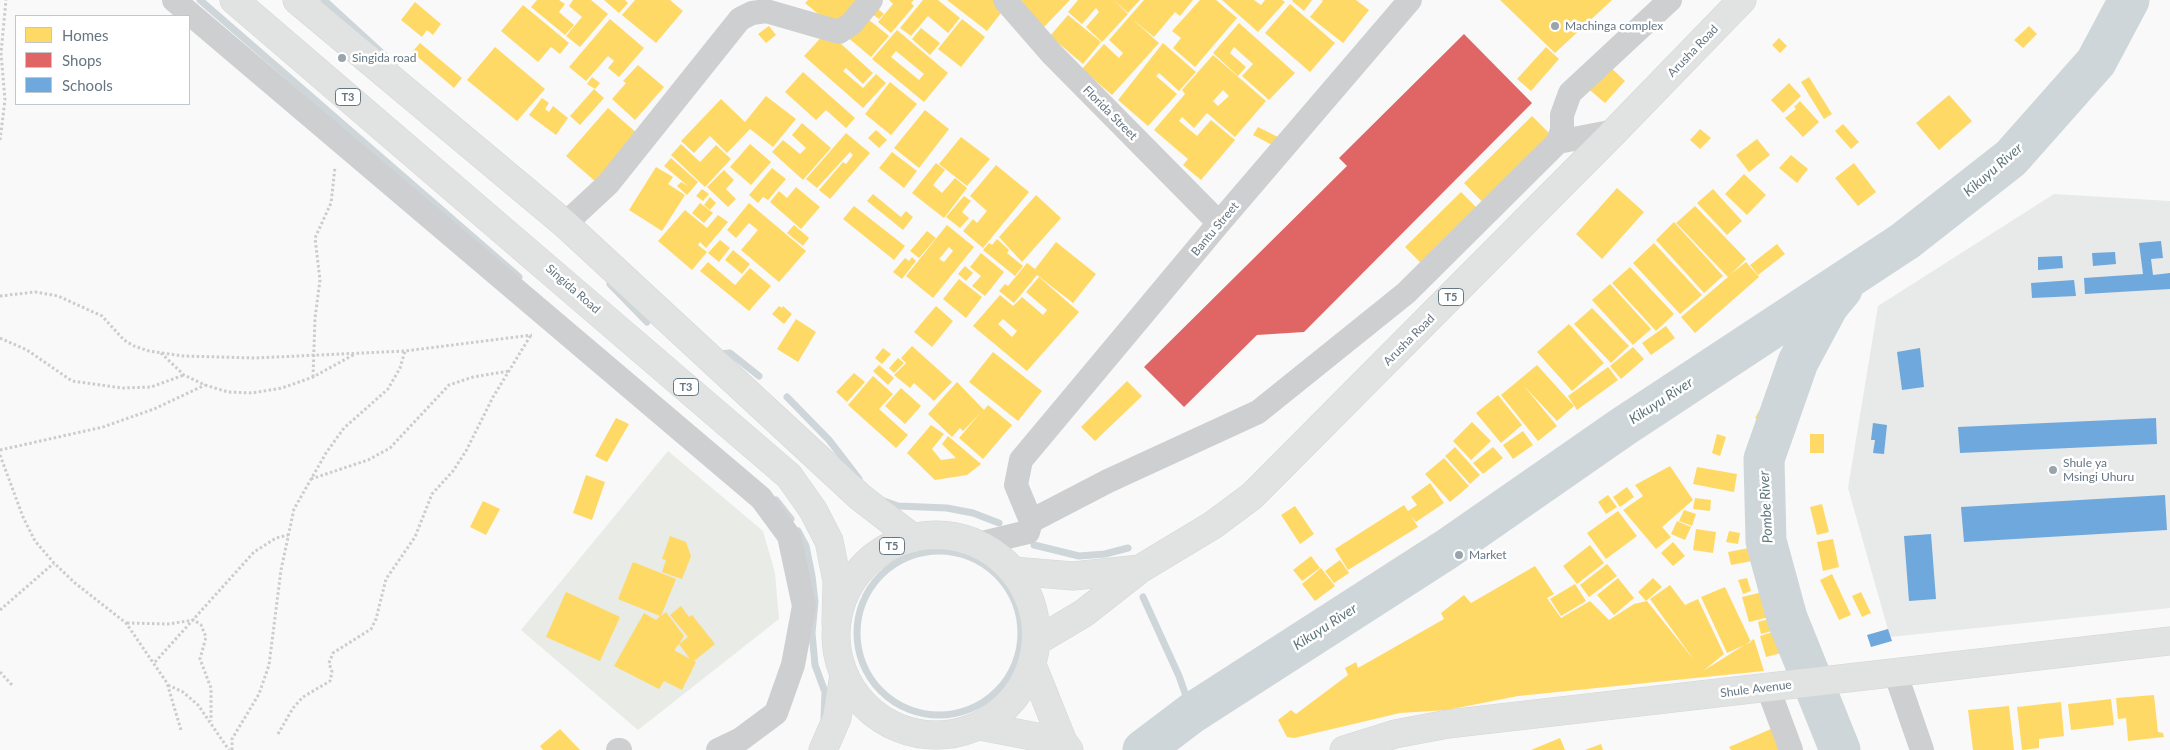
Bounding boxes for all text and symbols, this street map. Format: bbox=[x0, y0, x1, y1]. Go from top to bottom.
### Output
legend bbox=[15, 15, 190, 105]
place label: Machinga complex bbox=[1565, 19, 1663, 33]
marker: Machinga complex bbox=[1549, 20, 1561, 32]
street label: Arusha Road bbox=[1665, 22, 1721, 80]
text: Homes bbox=[62, 26, 108, 44]
text: Shops bbox=[62, 51, 102, 69]
place label: Singida road bbox=[352, 51, 417, 65]
marker: Singida road bbox=[336, 52, 348, 64]
text: Schools bbox=[62, 76, 113, 94]
street label: Florida Street bbox=[1080, 83, 1140, 143]
road number: T3 bbox=[336, 88, 360, 105]
water label: Kikuyu River bbox=[1960, 140, 2026, 200]
street label: Bantu Street bbox=[1188, 199, 1242, 259]
street label: Singida Road bbox=[543, 261, 603, 317]
road number: T5 bbox=[1438, 288, 1464, 306]
street label: Arusha Road bbox=[1380, 311, 1438, 369]
water label: Kikuyu River bbox=[1626, 374, 1696, 428]
road number: T3 bbox=[674, 378, 698, 396]
place label: Shule ya Msingi Uhuru bbox=[2063, 456, 2134, 484]
marker: Shule ya Msingi Uhuru bbox=[2047, 464, 2059, 476]
water label: Pombe River bbox=[1756, 470, 1776, 544]
road number: T5 bbox=[880, 538, 904, 554]
place label: Market bbox=[1469, 548, 1507, 562]
marker: Market bbox=[1453, 549, 1465, 561]
water label: Kikuyu River bbox=[1290, 600, 1360, 654]
street label: Shule Avenue bbox=[1720, 677, 1792, 701]

